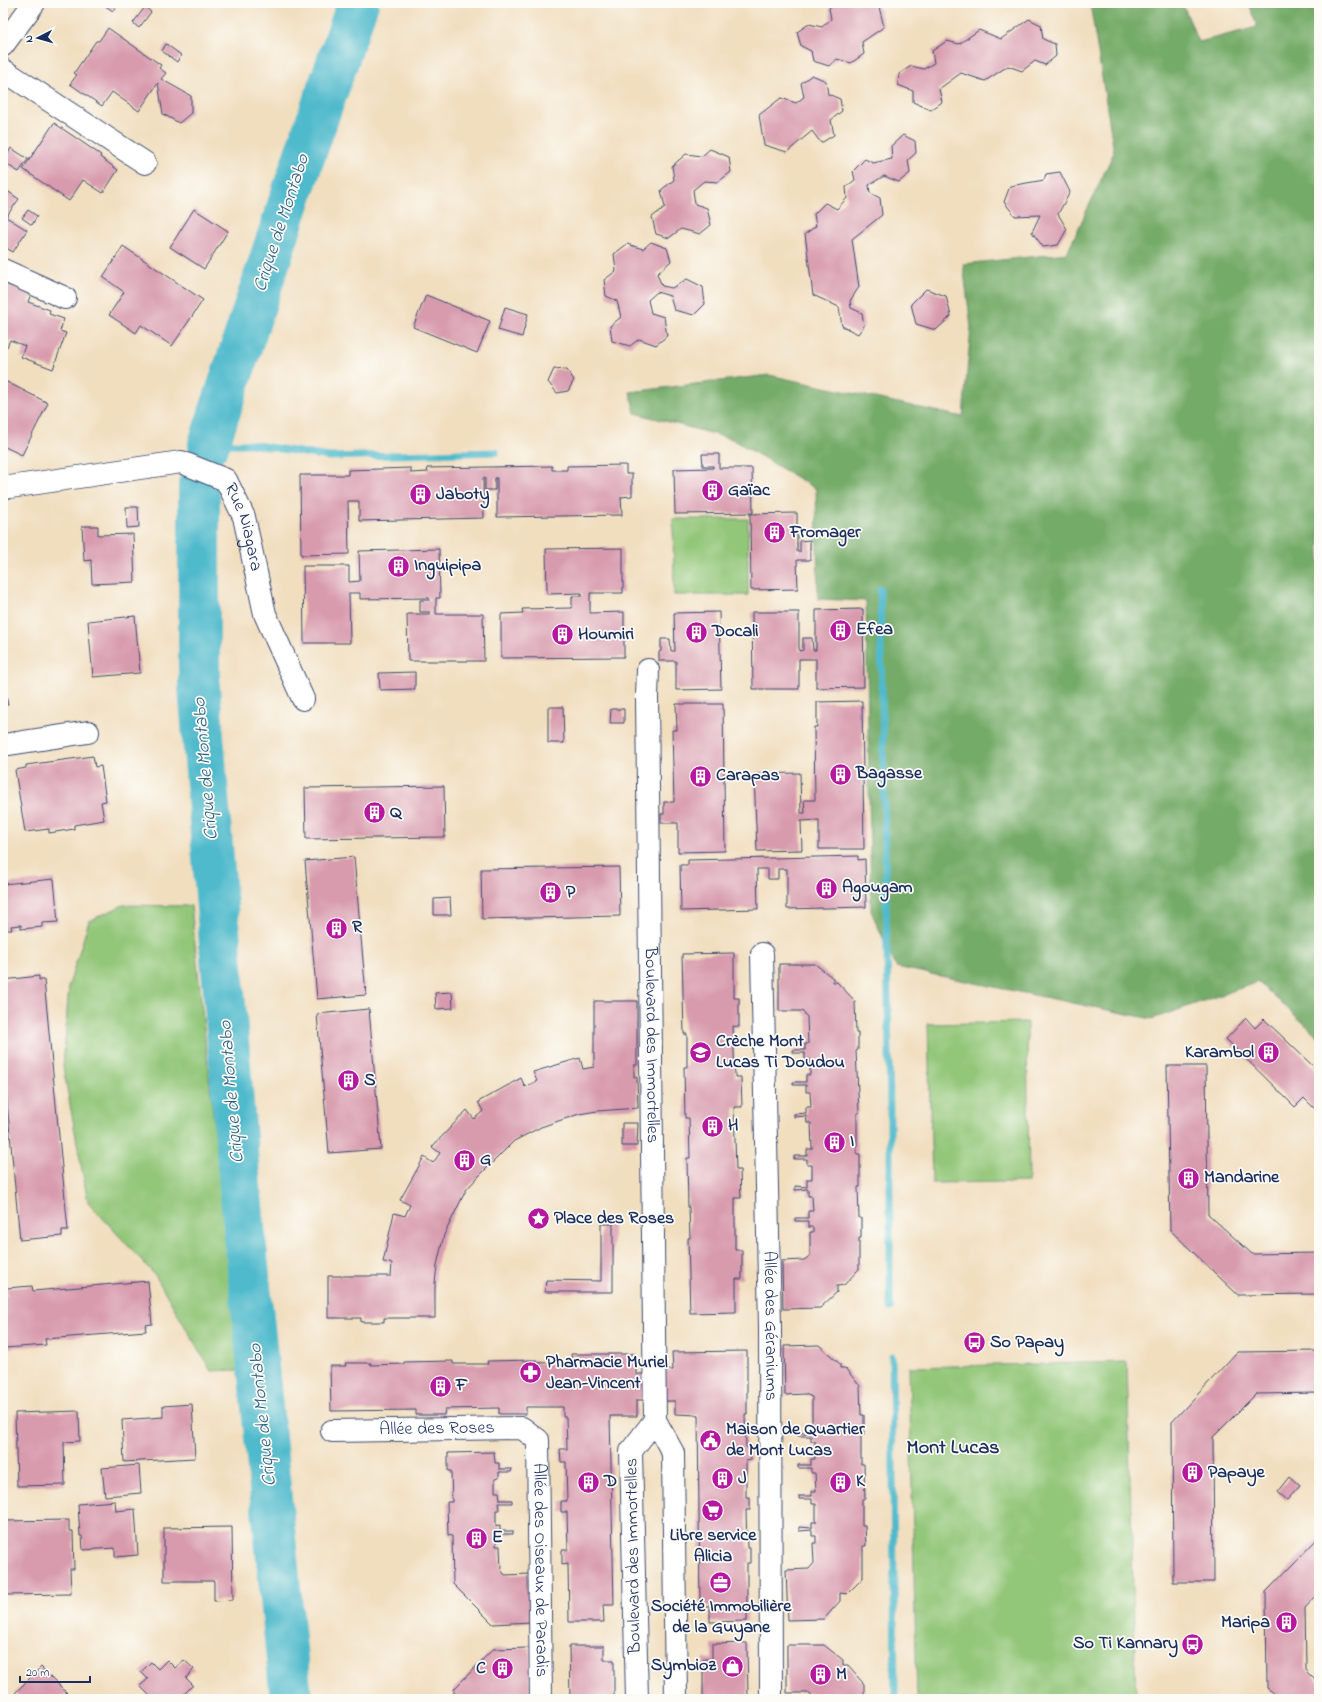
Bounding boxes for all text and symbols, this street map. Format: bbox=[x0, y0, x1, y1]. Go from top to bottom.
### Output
north arrow bbox=[18, 18, 58, 58]
text: N bbox=[21, 34, 37, 43]
water label: Crique de Montabo bbox=[247, 150, 317, 295]
building icon: Gaïac bbox=[700, 478, 726, 504]
place label: Gaïac bbox=[728, 478, 771, 504]
street label: Rue Niagara bbox=[217, 479, 268, 574]
building icon: Jaboty bbox=[408, 482, 434, 508]
place label: Jaboty bbox=[436, 482, 489, 509]
building icon: Fromager bbox=[761, 520, 787, 546]
place label: Fromager bbox=[789, 520, 861, 547]
building icon: Inguipipa bbox=[386, 553, 412, 579]
place label: Inguipipa bbox=[414, 553, 482, 580]
building icon: Efea bbox=[827, 617, 853, 643]
place label: Efea bbox=[856, 617, 893, 643]
building icon: Docali bbox=[684, 619, 710, 645]
place label: Docali bbox=[711, 619, 759, 645]
building icon: Houmiri bbox=[549, 622, 575, 648]
place label: Houmiri bbox=[578, 622, 634, 648]
water label: Crique de Montabo bbox=[186, 695, 226, 841]
building icon: Bagasse bbox=[828, 761, 854, 787]
place label: Bagasse bbox=[855, 761, 923, 788]
building icon: Carapas bbox=[688, 763, 714, 789]
place label: Carapas bbox=[716, 763, 780, 789]
building icon: Q bbox=[362, 800, 388, 826]
place label: Q bbox=[390, 800, 403, 826]
building icon: Agougam bbox=[813, 875, 839, 901]
place label: Agougam bbox=[842, 875, 913, 902]
building icon: P bbox=[537, 880, 563, 906]
place label: P bbox=[566, 880, 576, 906]
building icon: R bbox=[323, 915, 349, 941]
place label: R bbox=[352, 915, 363, 941]
street label: Boulevard des Immortelles bbox=[637, 946, 665, 1143]
water label: Crique de Montabo bbox=[212, 1018, 252, 1164]
place label: Crèche Mont Lucas Ti Doudou bbox=[716, 1029, 845, 1076]
school or university icon: Crèche Mont Lucas Ti Doudou bbox=[688, 1039, 714, 1065]
place label: Karambol bbox=[1185, 1040, 1254, 1066]
building icon: Karambol bbox=[1256, 1040, 1282, 1066]
building icon: S bbox=[336, 1068, 362, 1094]
place label: S bbox=[364, 1068, 376, 1094]
building icon: H bbox=[699, 1113, 725, 1139]
place label: H bbox=[728, 1113, 738, 1139]
building icon: I bbox=[821, 1129, 847, 1155]
place label: I bbox=[850, 1129, 854, 1155]
building icon: G bbox=[452, 1147, 478, 1173]
place label: G bbox=[480, 1147, 491, 1173]
building icon: Mandarine bbox=[1175, 1165, 1201, 1191]
place label: Mandarine bbox=[1204, 1165, 1280, 1191]
place icon: Place des Roses bbox=[526, 1206, 552, 1232]
place label: Place des Roses bbox=[554, 1206, 674, 1232]
street label: Allée des Géraniums bbox=[755, 1251, 783, 1401]
bus stop icon: So Papay bbox=[962, 1330, 988, 1356]
place label: So Papay bbox=[990, 1330, 1064, 1357]
water label: Crique de Montabo bbox=[242, 1341, 284, 1488]
place label: Pharmacie Muriel Jean-Vincent bbox=[546, 1350, 668, 1397]
pharmacy icon: Pharmacie Muriel Jean-Vincent bbox=[517, 1360, 543, 1386]
building icon: F bbox=[428, 1373, 454, 1399]
place label: F bbox=[455, 1373, 468, 1399]
street label: Allée des Roses bbox=[379, 1415, 495, 1443]
place label: Maison de Quartier de Mont Lucas bbox=[726, 1417, 865, 1464]
public building icon: Maison de Quartier de Mont Lucas bbox=[697, 1427, 723, 1453]
district label: Mont Lucas bbox=[907, 1434, 999, 1463]
street label: Boulevard des Immortelles bbox=[619, 1458, 649, 1655]
building icon: Papaye bbox=[1179, 1460, 1205, 1486]
place label: Papaye bbox=[1208, 1460, 1266, 1487]
street label: Allée des Oiseaux de Paradis bbox=[525, 1463, 554, 1677]
building icon: J bbox=[709, 1466, 735, 1492]
place label: J bbox=[738, 1466, 747, 1492]
building icon: D bbox=[576, 1469, 602, 1495]
place label: D bbox=[603, 1469, 617, 1495]
building icon: K bbox=[827, 1469, 853, 1495]
place label: K bbox=[856, 1469, 866, 1495]
supermarket icon: Libre service Alicia bbox=[700, 1498, 726, 1524]
place label: Libre service Alicia bbox=[670, 1523, 757, 1570]
building icon: E bbox=[463, 1525, 489, 1551]
place label: E bbox=[492, 1525, 503, 1551]
office icon: Société Immobilière de la Guyane bbox=[708, 1569, 734, 1595]
place label: Société Immobilière de la Guyane bbox=[651, 1594, 792, 1642]
place label: Maripa bbox=[1221, 1610, 1270, 1636]
building icon: Maripa bbox=[1273, 1610, 1299, 1636]
place label: So Ti Kannary bbox=[1073, 1631, 1178, 1658]
bus stop icon: So Ti Kannary bbox=[1180, 1631, 1206, 1657]
place label: Symbioz bbox=[651, 1653, 716, 1680]
shop icon: Symbioz bbox=[719, 1653, 745, 1679]
place label: C bbox=[476, 1656, 486, 1682]
building icon: C bbox=[489, 1656, 515, 1682]
scale bar bbox=[20, 1658, 90, 1684]
building icon: M bbox=[808, 1662, 834, 1688]
place label: M bbox=[836, 1662, 847, 1688]
text: 20 m bbox=[26, 1664, 49, 1682]

